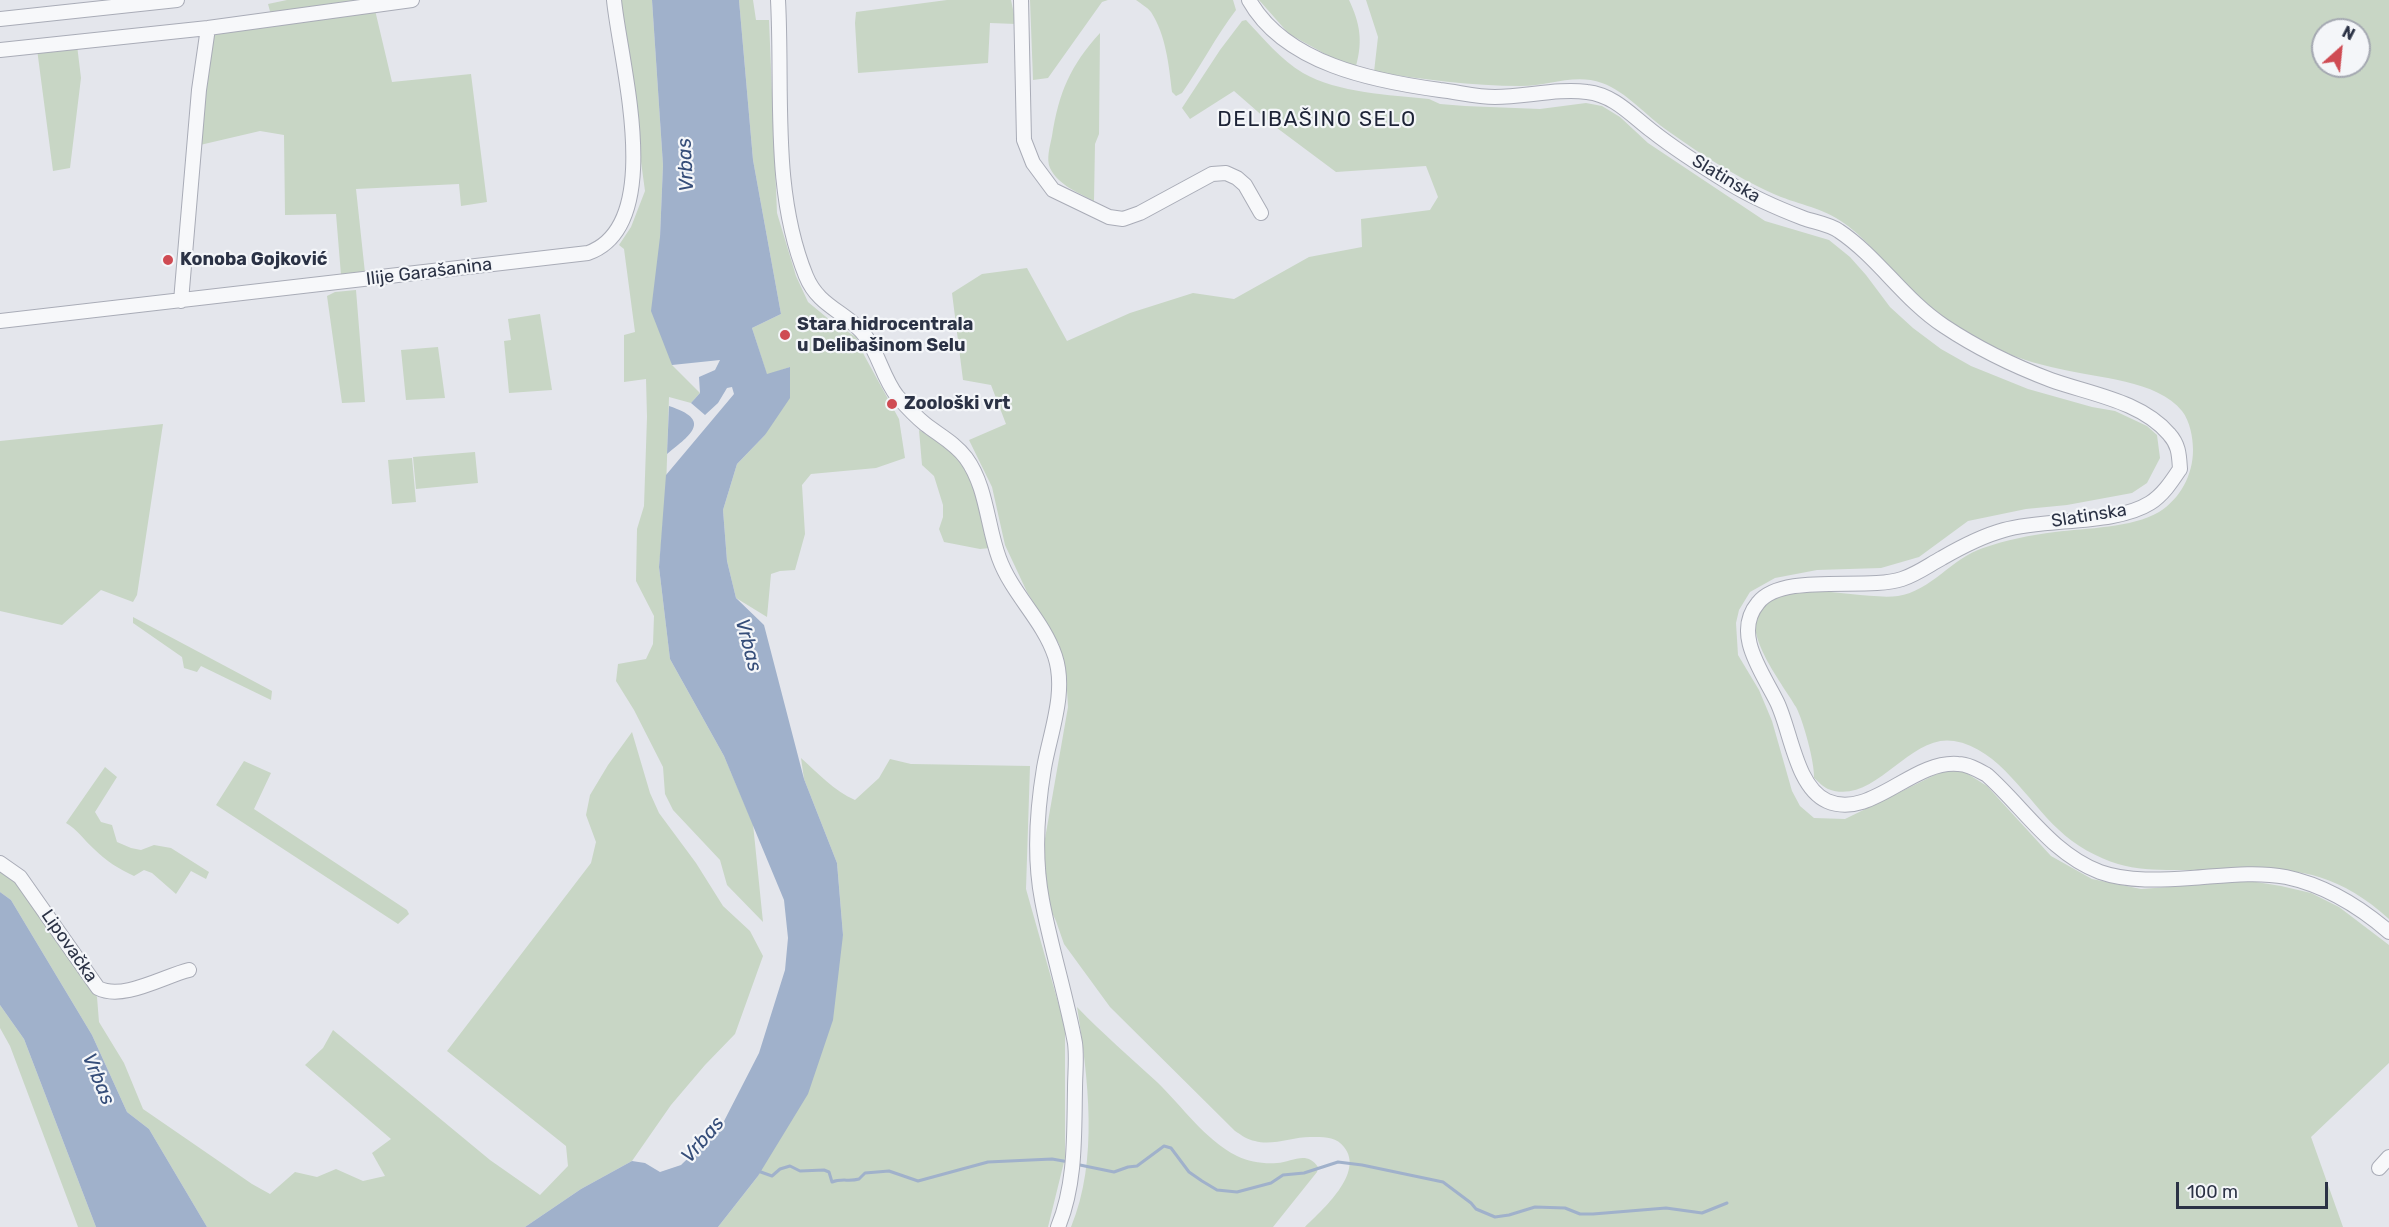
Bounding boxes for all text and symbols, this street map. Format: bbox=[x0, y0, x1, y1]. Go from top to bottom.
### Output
north arrow bbox=[2311, 18, 2371, 78]
text: N bbox=[2339, 22, 2358, 44]
district label: DELIBAŠINO SELO bbox=[1217, 107, 1417, 133]
water label: Vrbas bbox=[673, 137, 699, 193]
street label: Slatinska bbox=[1688, 150, 1764, 208]
place label: Konoba Gojković bbox=[180, 249, 327, 271]
marker: Konoba Gojković bbox=[161, 253, 175, 267]
street label: Ilije Garašanina bbox=[365, 254, 493, 290]
place label: Stara hidrocentrala u Delibašinom Selu bbox=[797, 314, 973, 356]
marker: Stara hidrocentrala u Delibašinom Selu bbox=[778, 328, 792, 342]
place label: Zoološki vrt bbox=[904, 393, 1010, 415]
marker: Zoološki vrt bbox=[885, 397, 899, 411]
street label: Slatinska bbox=[2050, 499, 2128, 533]
water label: Vrbas bbox=[729, 616, 767, 674]
street label: Lipovačka bbox=[36, 906, 102, 986]
water label: Vrbas bbox=[76, 1050, 120, 1108]
water label: Vrbas bbox=[676, 1112, 730, 1168]
scale bar bbox=[2179, 1170, 2330, 1208]
text: 100 m bbox=[2187, 1181, 2238, 1203]

